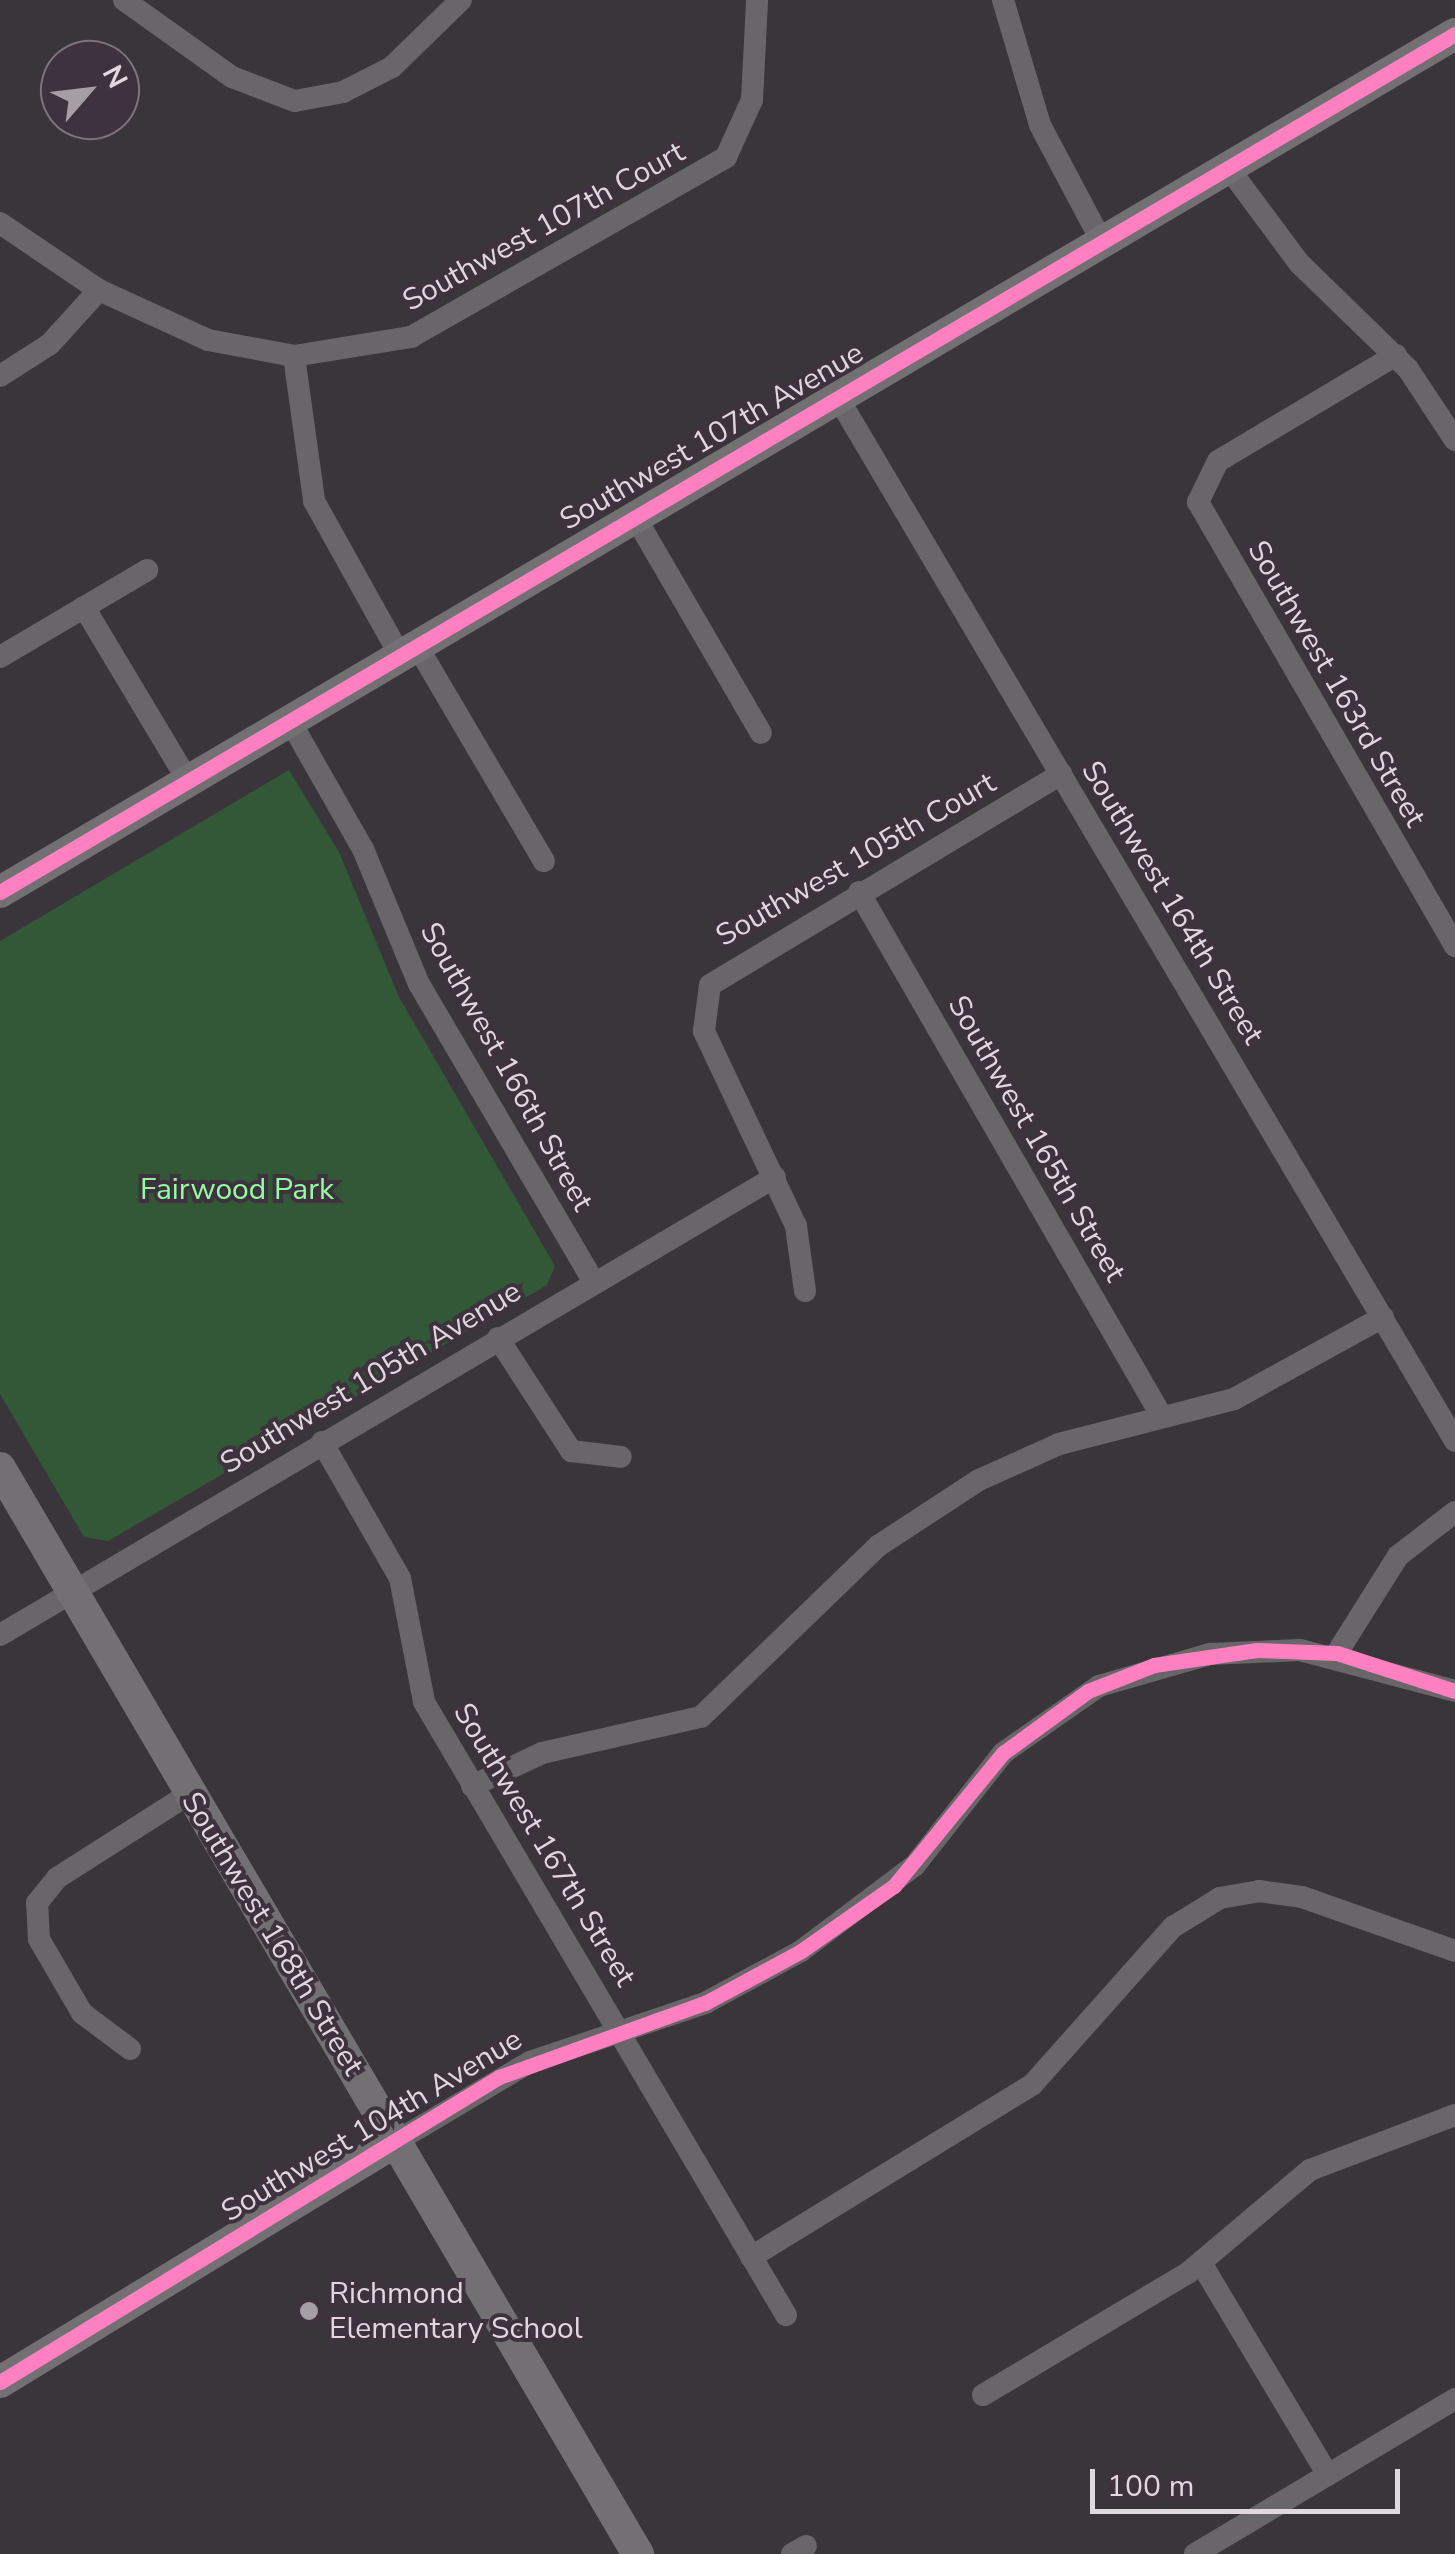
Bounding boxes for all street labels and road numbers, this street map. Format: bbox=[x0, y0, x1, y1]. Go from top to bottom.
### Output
street label: Southwest 107th Court bbox=[397, 134, 691, 320]
street label: Southwest 107th Avenue bbox=[554, 335, 870, 539]
street label: Southwest 163rd Street bbox=[1239, 535, 1433, 833]
street label: Southwest 164th Street bbox=[1073, 755, 1271, 1051]
street label: Southwest 105th Court bbox=[710, 765, 1002, 955]
street label: Southwest 166th Street bbox=[412, 917, 600, 1217]
street label: Southwest 165th Street bbox=[939, 990, 1133, 1288]
street label: Southwest 105th Avenue bbox=[214, 1274, 528, 1482]
street label: Southwest 167th Street bbox=[445, 1697, 643, 1993]
street label: Southwest 168th Street bbox=[173, 1786, 371, 2082]
street label: Southwest 104th Avenue bbox=[215, 2022, 529, 2230]

